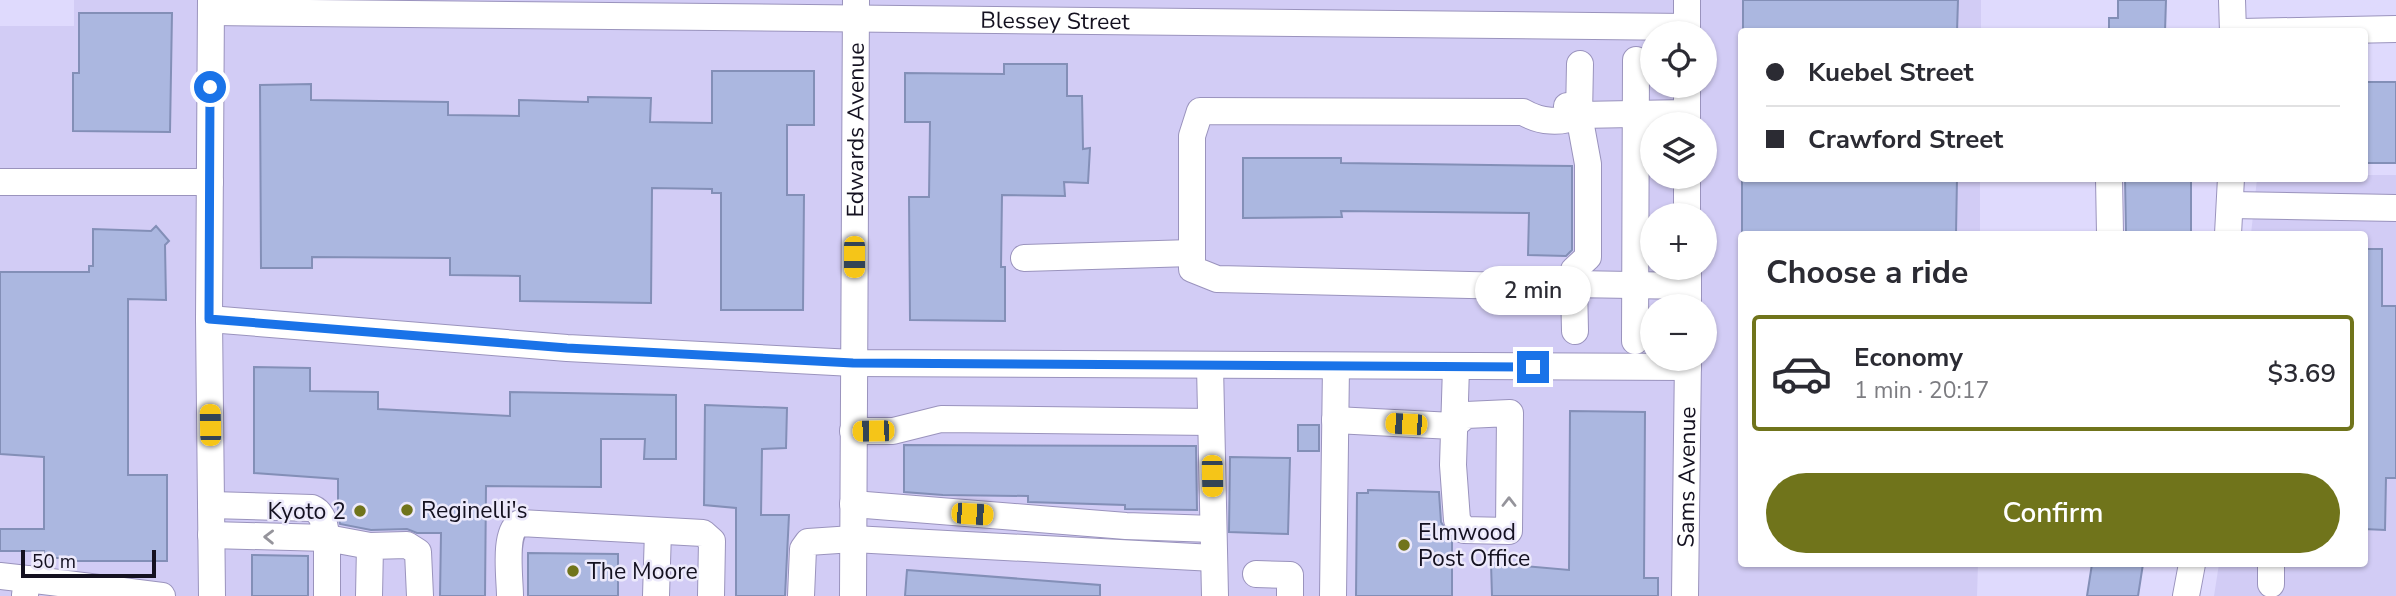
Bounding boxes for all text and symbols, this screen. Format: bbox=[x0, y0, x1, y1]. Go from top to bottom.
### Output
street label: Blessey Street bbox=[980, 4, 1131, 37]
map controls bbox=[1640, 21, 1717, 371]
button: locate bbox=[1640, 21, 1717, 98]
street label: Edwards Avenue bbox=[839, 42, 871, 218]
text: Kuebel Street bbox=[1808, 55, 1974, 90]
route start bbox=[194, 71, 226, 103]
button: layers bbox=[1640, 112, 1717, 189]
text: Crawford Street bbox=[1808, 122, 2003, 157]
button: + bbox=[1640, 203, 1717, 280]
car bbox=[844, 236, 865, 278]
text: Choose a ride bbox=[1766, 251, 1968, 294]
callout: 2 min bbox=[1475, 266, 1591, 314]
text: 2 min bbox=[1504, 275, 1562, 306]
button: − bbox=[1640, 294, 1717, 371]
text: Economy bbox=[1854, 340, 1963, 375]
icon: car bbox=[1770, 342, 1833, 405]
route end bbox=[1517, 351, 1549, 383]
text: $3.69 bbox=[2267, 356, 2336, 391]
text: 1 min · 20:17 bbox=[1854, 375, 1989, 406]
car bbox=[200, 404, 221, 446]
street label: Sams Avenue bbox=[1670, 406, 1703, 548]
car bbox=[1385, 412, 1428, 436]
car bbox=[852, 420, 895, 442]
car bbox=[1202, 455, 1223, 497]
button: Confirm bbox=[1766, 473, 2340, 553]
place label: Reginelli's bbox=[421, 495, 528, 526]
place label: Kyoto 2 bbox=[267, 496, 346, 527]
one-way arrow bbox=[1501, 496, 1517, 507]
marker: Reginelli's bbox=[399, 502, 415, 518]
car bbox=[951, 502, 994, 526]
marker: Kyoto 2 bbox=[352, 503, 368, 519]
place label: Elmwood Post Office bbox=[1418, 517, 1530, 574]
one-way arrow bbox=[263, 529, 274, 544]
marker: Elmwood Post Office bbox=[1396, 537, 1412, 553]
scale bar bbox=[21, 547, 156, 579]
text: 50 m bbox=[32, 549, 76, 575]
place label: The Moore bbox=[587, 556, 698, 587]
marker: The Moore bbox=[565, 563, 581, 579]

